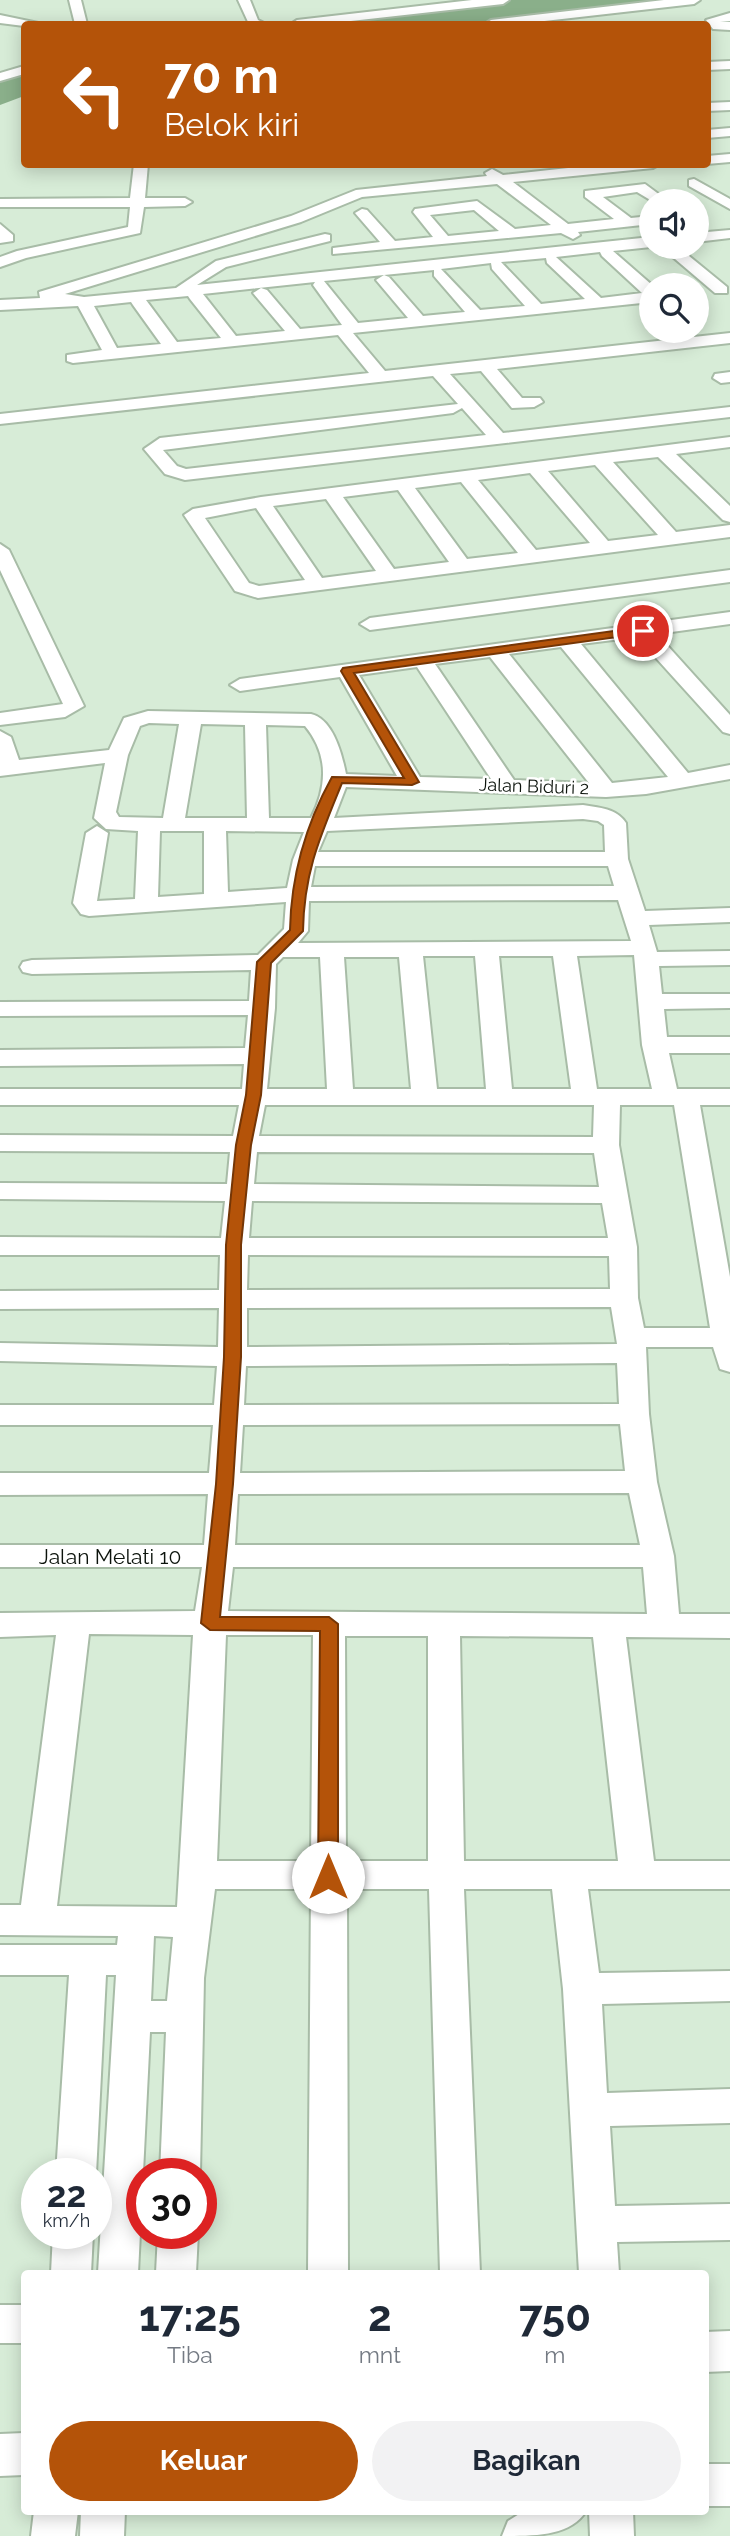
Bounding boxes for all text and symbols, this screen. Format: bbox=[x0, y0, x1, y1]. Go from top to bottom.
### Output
text: 70 m bbox=[164, 47, 279, 104]
icon: left bbox=[49, 49, 140, 140]
text: Belok kiri bbox=[164, 106, 299, 143]
map controls bbox=[639, 189, 709, 343]
button: sound bbox=[639, 189, 709, 259]
button: search bbox=[639, 273, 709, 343]
pin bbox=[613, 601, 673, 661]
icon: arrive bbox=[624, 612, 662, 650]
street label: Jalan Biduri 2 bbox=[479, 774, 589, 798]
street label: Jalan Melati 10 bbox=[39, 1544, 181, 1569]
position arrow bbox=[291, 1840, 365, 1914]
speed limit sign: 30 bbox=[126, 2158, 217, 2249]
text: 22 bbox=[47, 2174, 86, 2215]
text: km/h bbox=[43, 2210, 90, 2231]
text: 17:25 bbox=[139, 2292, 241, 2341]
text: 2 bbox=[368, 2292, 392, 2341]
text: 750 bbox=[519, 2292, 591, 2341]
text: Tiba bbox=[167, 2341, 213, 2368]
text: mnt bbox=[359, 2341, 401, 2368]
text: m bbox=[544, 2341, 565, 2368]
button: Keluar bbox=[49, 2421, 358, 2501]
button: Bagikan bbox=[372, 2421, 681, 2501]

